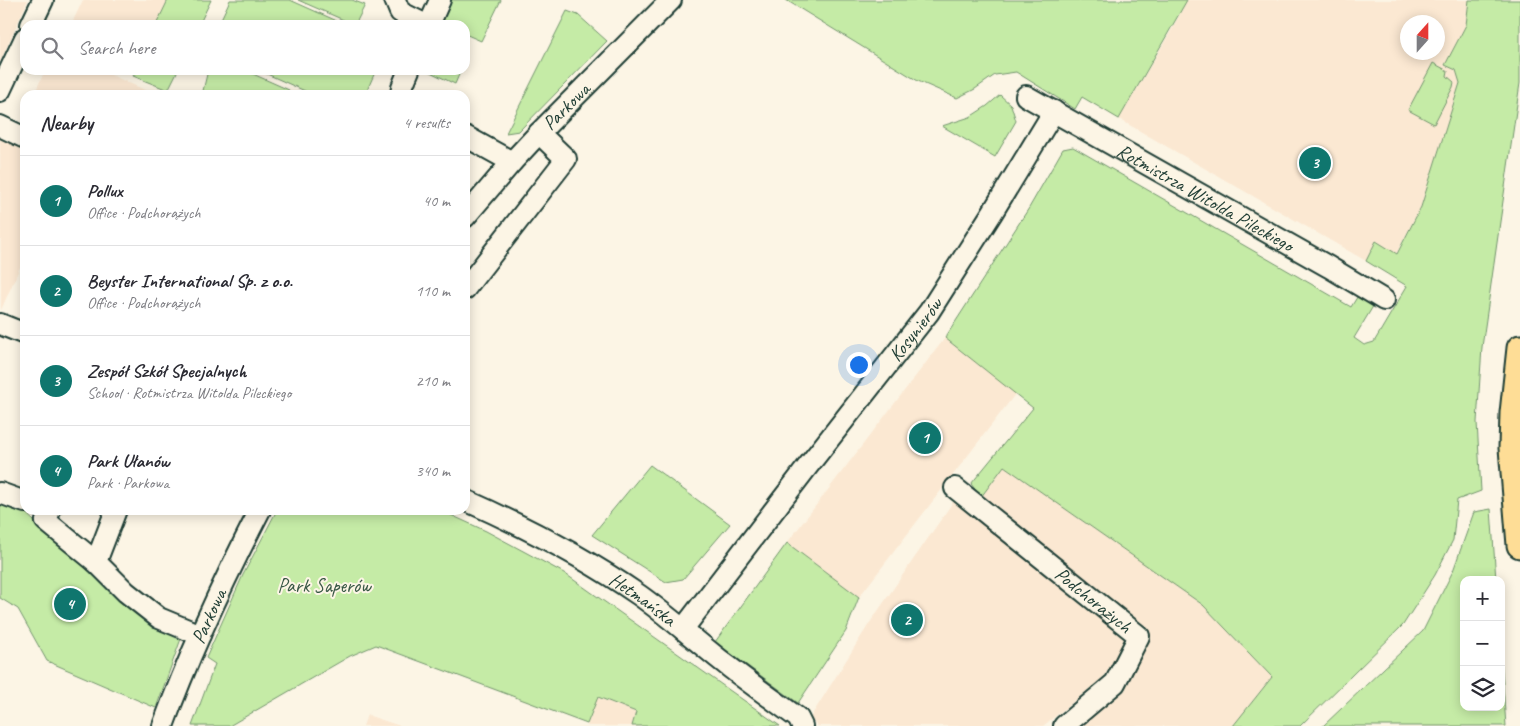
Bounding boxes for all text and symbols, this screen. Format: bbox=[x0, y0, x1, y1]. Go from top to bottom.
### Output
north arrow bbox=[1400, 15, 1445, 60]
search box bbox=[20, 20, 470, 75]
icon: search bbox=[38, 34, 66, 62]
text: Search here bbox=[78, 36, 155, 60]
street label: Parkowa bbox=[537, 76, 596, 135]
text: Nearby bbox=[40, 110, 93, 136]
text: 4 results bbox=[403, 113, 450, 133]
street label: Rotmistrza Witolda Pileckiego bbox=[1113, 137, 1300, 258]
pin: 3 bbox=[1299, 144, 1331, 182]
text: Pollux bbox=[87, 179, 123, 203]
text: 1 bbox=[52, 191, 60, 211]
text: 40 m bbox=[423, 191, 450, 211]
text: Office · Podchorążych bbox=[87, 203, 201, 223]
text: Beyster International Sp. z o.o. bbox=[87, 269, 293, 293]
text: 2 bbox=[52, 281, 60, 301]
text: 110 m bbox=[416, 281, 450, 301]
street label: Kosynierów bbox=[883, 292, 948, 366]
text: Office · Podchorążych bbox=[87, 293, 201, 313]
your location bbox=[846, 352, 872, 378]
text: Zespół Szkół Specjalnych bbox=[87, 359, 246, 383]
text: 3 bbox=[52, 371, 60, 391]
text: 210 m bbox=[416, 371, 450, 391]
text: School · Rotmistrza Witolda Pileckiego bbox=[87, 383, 291, 403]
pin: 1 bbox=[909, 419, 941, 457]
text: Park Ułanów bbox=[87, 449, 169, 473]
text: 4 bbox=[52, 461, 60, 481]
text: 340 m bbox=[416, 461, 450, 481]
text: Park · Parkowa bbox=[87, 473, 169, 493]
street label: Podchorążych bbox=[1050, 561, 1138, 639]
street label: Hetmańska bbox=[605, 566, 683, 632]
park label: Park Saperów bbox=[278, 573, 372, 598]
map controls bbox=[1460, 576, 1505, 711]
button: + bbox=[1460, 576, 1505, 621]
street label: Parkowa bbox=[185, 583, 232, 647]
pin: 4 bbox=[54, 585, 86, 623]
pin: 2 bbox=[891, 601, 923, 639]
button: − bbox=[1460, 621, 1505, 666]
button: layers bbox=[1460, 666, 1505, 711]

